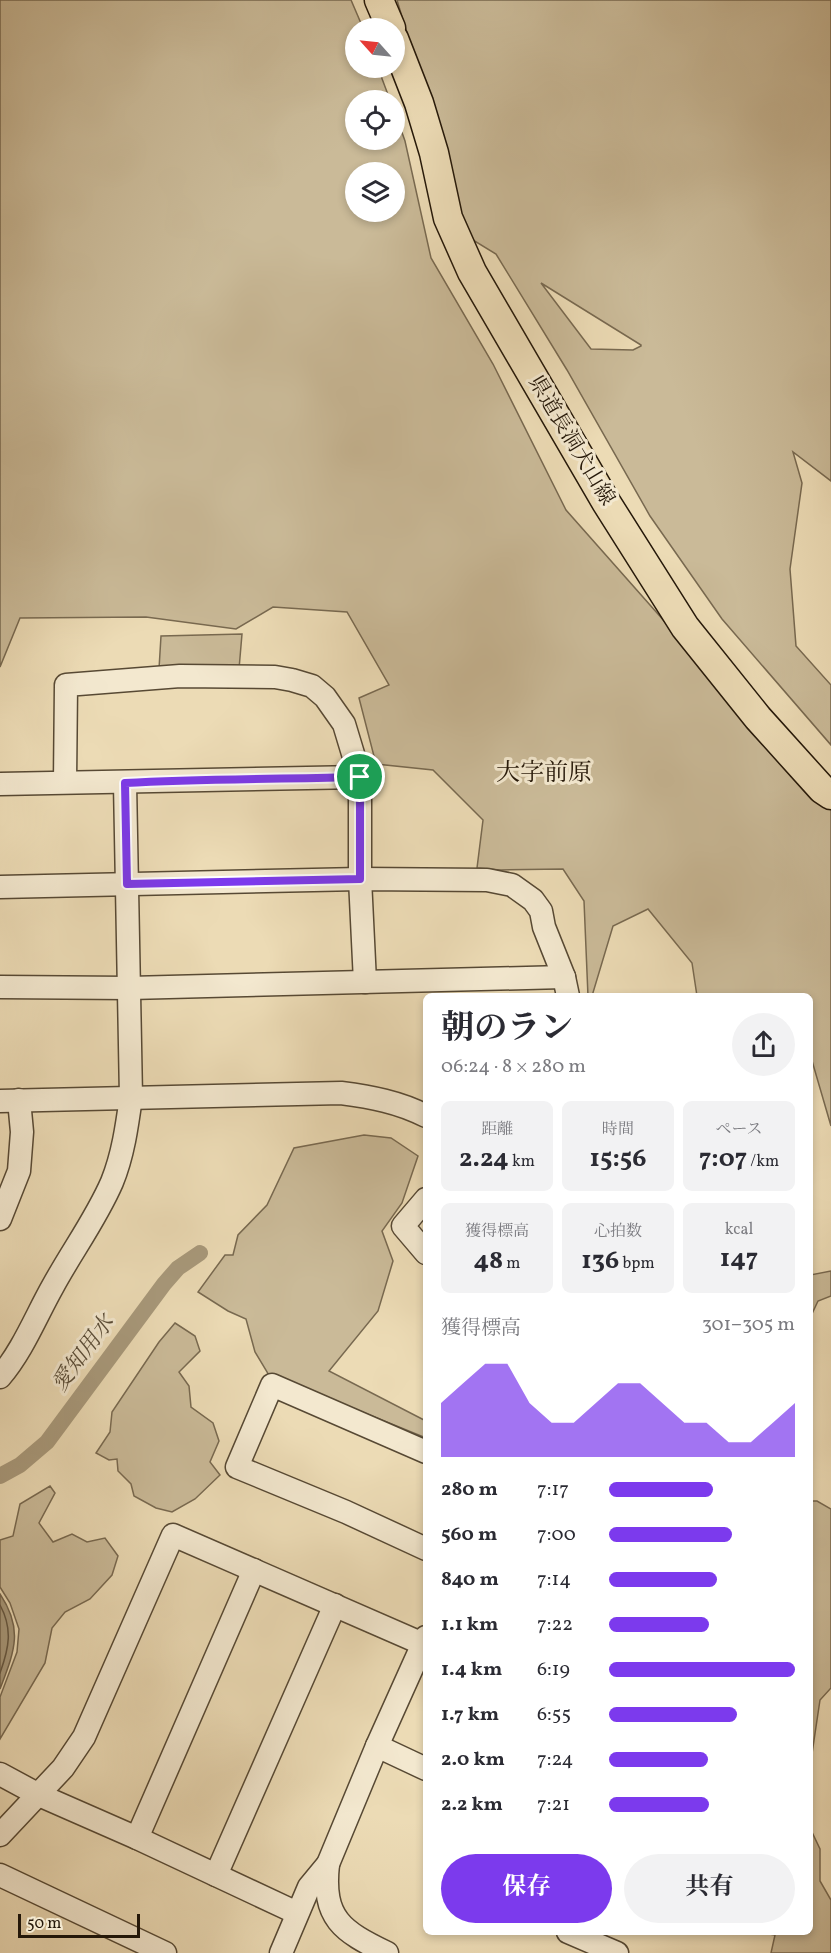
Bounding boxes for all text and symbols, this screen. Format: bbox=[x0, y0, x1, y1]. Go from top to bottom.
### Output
north arrow bbox=[345, 18, 405, 78]
map controls bbox=[345, 18, 405, 222]
button: locate bbox=[345, 90, 405, 150]
button: layers bbox=[345, 162, 405, 222]
street label: 県道長洞犬山線 bbox=[521, 371, 621, 511]
pin bbox=[334, 751, 385, 802]
district label: 大字前原 bbox=[496, 757, 592, 791]
icon: arrive bbox=[343, 760, 376, 793]
text: 朝のラン bbox=[441, 1007, 573, 1053]
button: share bbox=[732, 1013, 795, 1076]
text: 06:24 · 8 × 280 m bbox=[441, 1053, 586, 1081]
text: 距離 bbox=[481, 1119, 513, 1141]
text: 時間 bbox=[602, 1119, 634, 1141]
text: ペース bbox=[715, 1119, 763, 1141]
text: 2.24 bbox=[459, 1141, 509, 1177]
text: 15:56 bbox=[589, 1141, 647, 1177]
text: 7:07 bbox=[699, 1141, 747, 1177]
text: km bbox=[509, 1151, 535, 1173]
text: /km bbox=[747, 1151, 779, 1173]
text: kcal bbox=[725, 1219, 753, 1241]
text: 獲得標高 bbox=[465, 1221, 529, 1243]
text: 心拍数 bbox=[594, 1221, 642, 1243]
text: 147 bbox=[720, 1241, 758, 1277]
text: 48 bbox=[473, 1243, 503, 1279]
text: 136 bbox=[581, 1243, 619, 1279]
text: m bbox=[503, 1253, 521, 1275]
text: bpm bbox=[619, 1253, 655, 1275]
water label: 愛知用水 bbox=[46, 1308, 124, 1399]
text: 301–305 m bbox=[702, 1311, 795, 1339]
text: 獲得標高 bbox=[441, 1315, 521, 1343]
text: 280 m bbox=[441, 1476, 498, 1504]
text: 7:17 bbox=[537, 1476, 569, 1504]
text: 560 m bbox=[441, 1521, 497, 1549]
text: 7:00 bbox=[537, 1521, 576, 1549]
text: 840 m bbox=[441, 1566, 499, 1594]
text: 7:14 bbox=[537, 1566, 571, 1594]
text: 1.1 km bbox=[441, 1611, 498, 1639]
text: 7:22 bbox=[537, 1611, 573, 1639]
text: 1.4 km bbox=[441, 1656, 502, 1684]
text: 6:19 bbox=[537, 1656, 570, 1684]
text: 1.7 km bbox=[441, 1701, 499, 1729]
text: 6:55 bbox=[537, 1701, 571, 1729]
text: 2.0 km bbox=[441, 1746, 505, 1774]
text: 7:24 bbox=[537, 1746, 574, 1774]
text: 2.2 km bbox=[441, 1791, 503, 1819]
text: 7:21 bbox=[537, 1791, 570, 1819]
button: 保存 bbox=[441, 1854, 612, 1923]
button: 共有 bbox=[624, 1854, 795, 1923]
scale bar bbox=[18, 1911, 140, 1938]
text: 50 m bbox=[27, 1913, 61, 1935]

